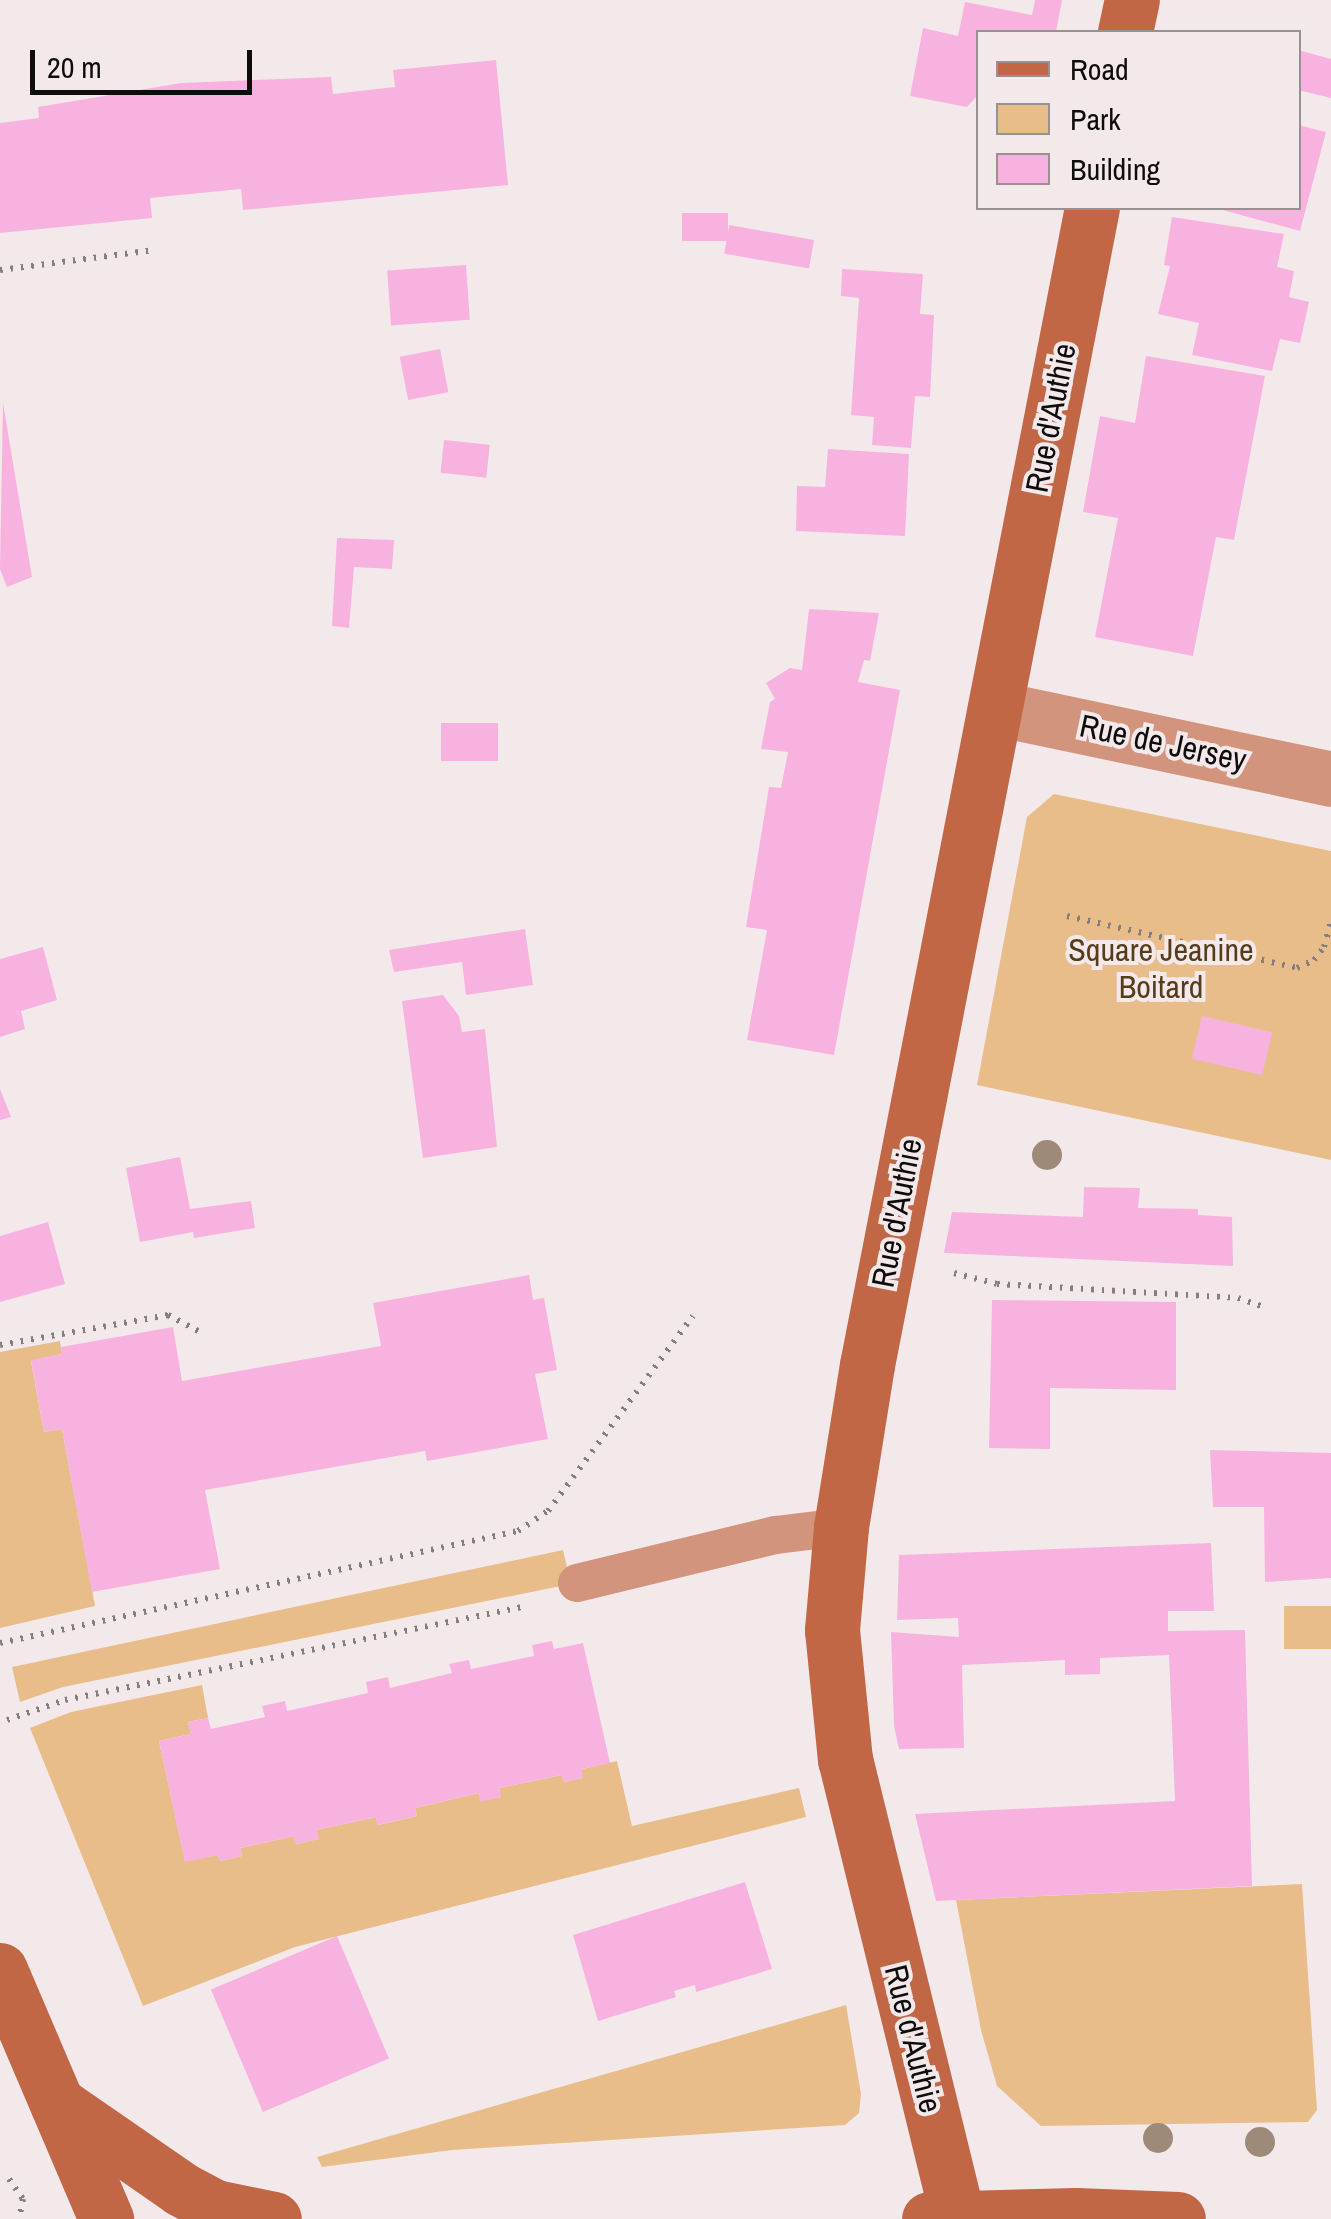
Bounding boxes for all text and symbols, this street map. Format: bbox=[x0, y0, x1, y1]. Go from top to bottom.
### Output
scale bar bbox=[35, 30, 258, 92]
legend bbox=[976, 30, 1301, 210]
text: 20 m bbox=[47, 47, 102, 87]
text: Road bbox=[1070, 49, 1129, 89]
text: Park bbox=[1070, 99, 1121, 139]
text: Building bbox=[1070, 149, 1160, 189]
street label: Rue d'Authie bbox=[1018, 340, 1084, 496]
street label: Rue de Jersey bbox=[1076, 707, 1250, 779]
park label: Square Jeanine Boitard bbox=[1068, 932, 1254, 1007]
street label: Rue d'Authie bbox=[864, 1135, 930, 1291]
street label: Rue d'Authie bbox=[876, 1961, 950, 2117]

